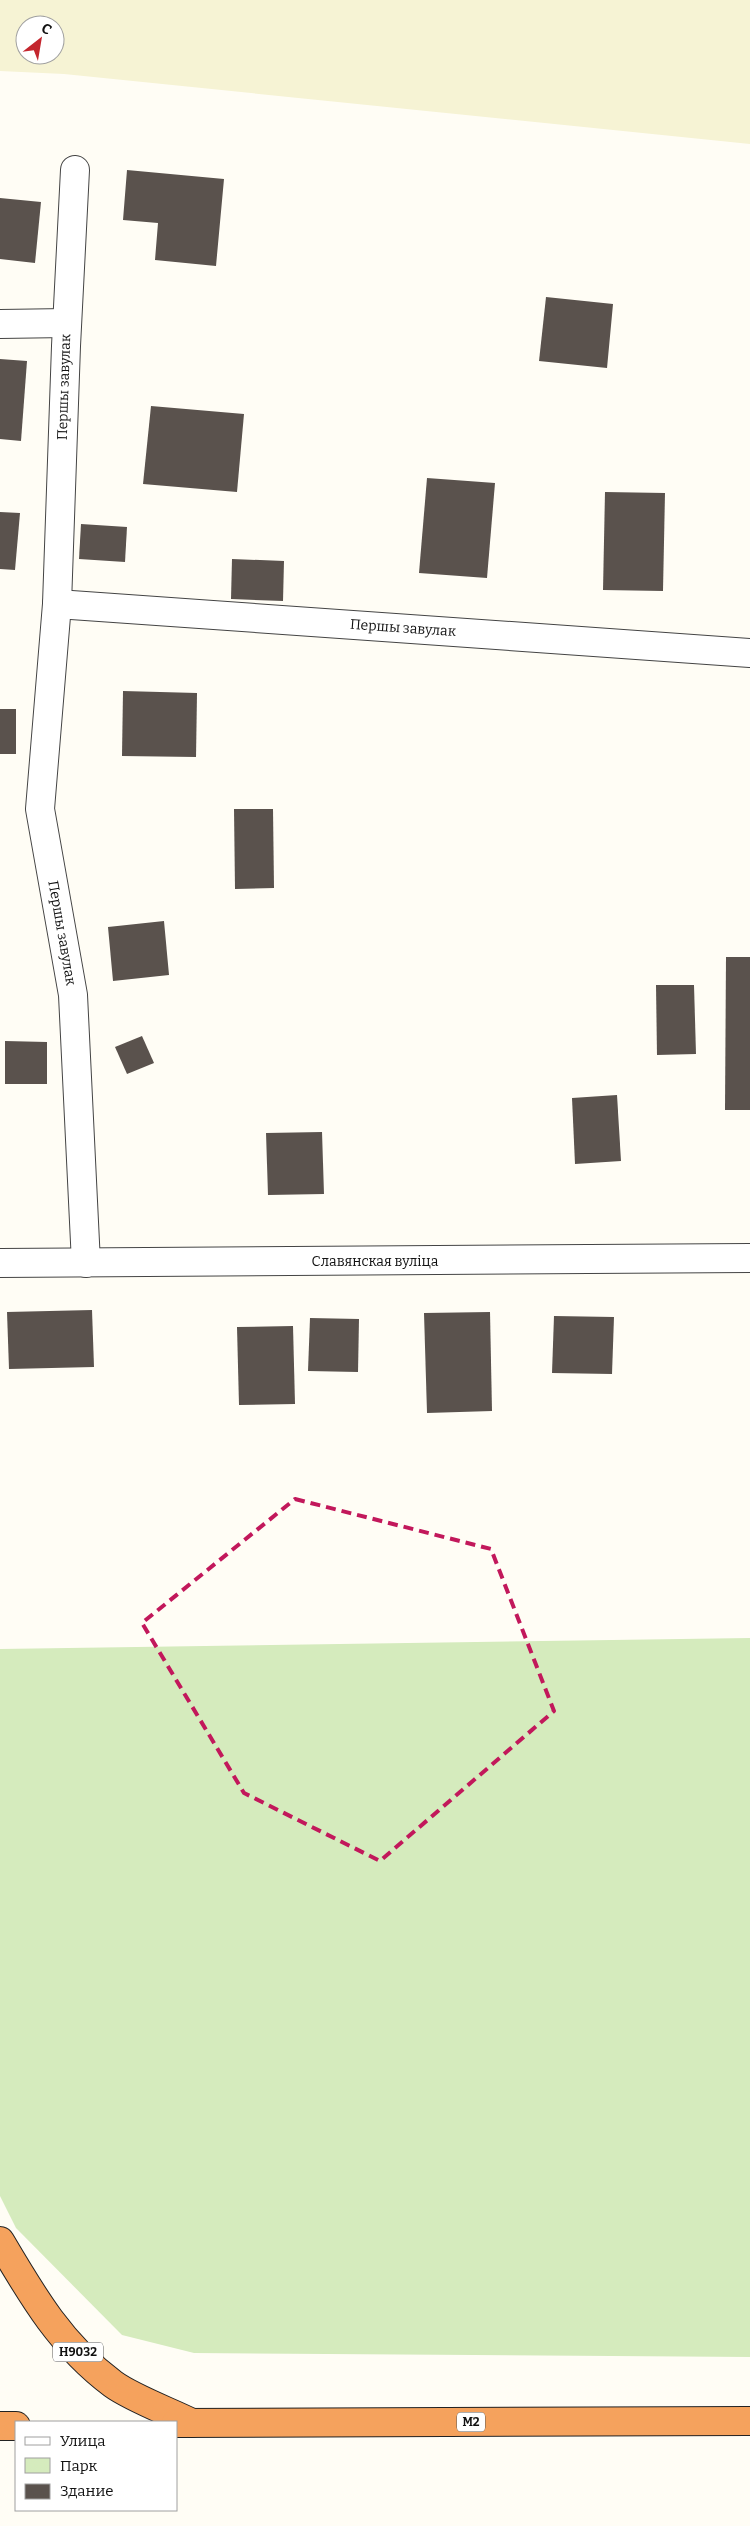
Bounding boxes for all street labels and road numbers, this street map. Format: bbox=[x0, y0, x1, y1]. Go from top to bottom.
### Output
street label: Першы завулак bbox=[54, 333, 74, 440]
street label: Першы завулак bbox=[349, 616, 457, 640]
street label: Першы завулак bbox=[44, 879, 80, 988]
street label: Славянская вуліца bbox=[312, 1253, 439, 1270]
road number: Н9032 bbox=[53, 2342, 103, 2362]
road number: М2 bbox=[457, 2412, 485, 2432]

